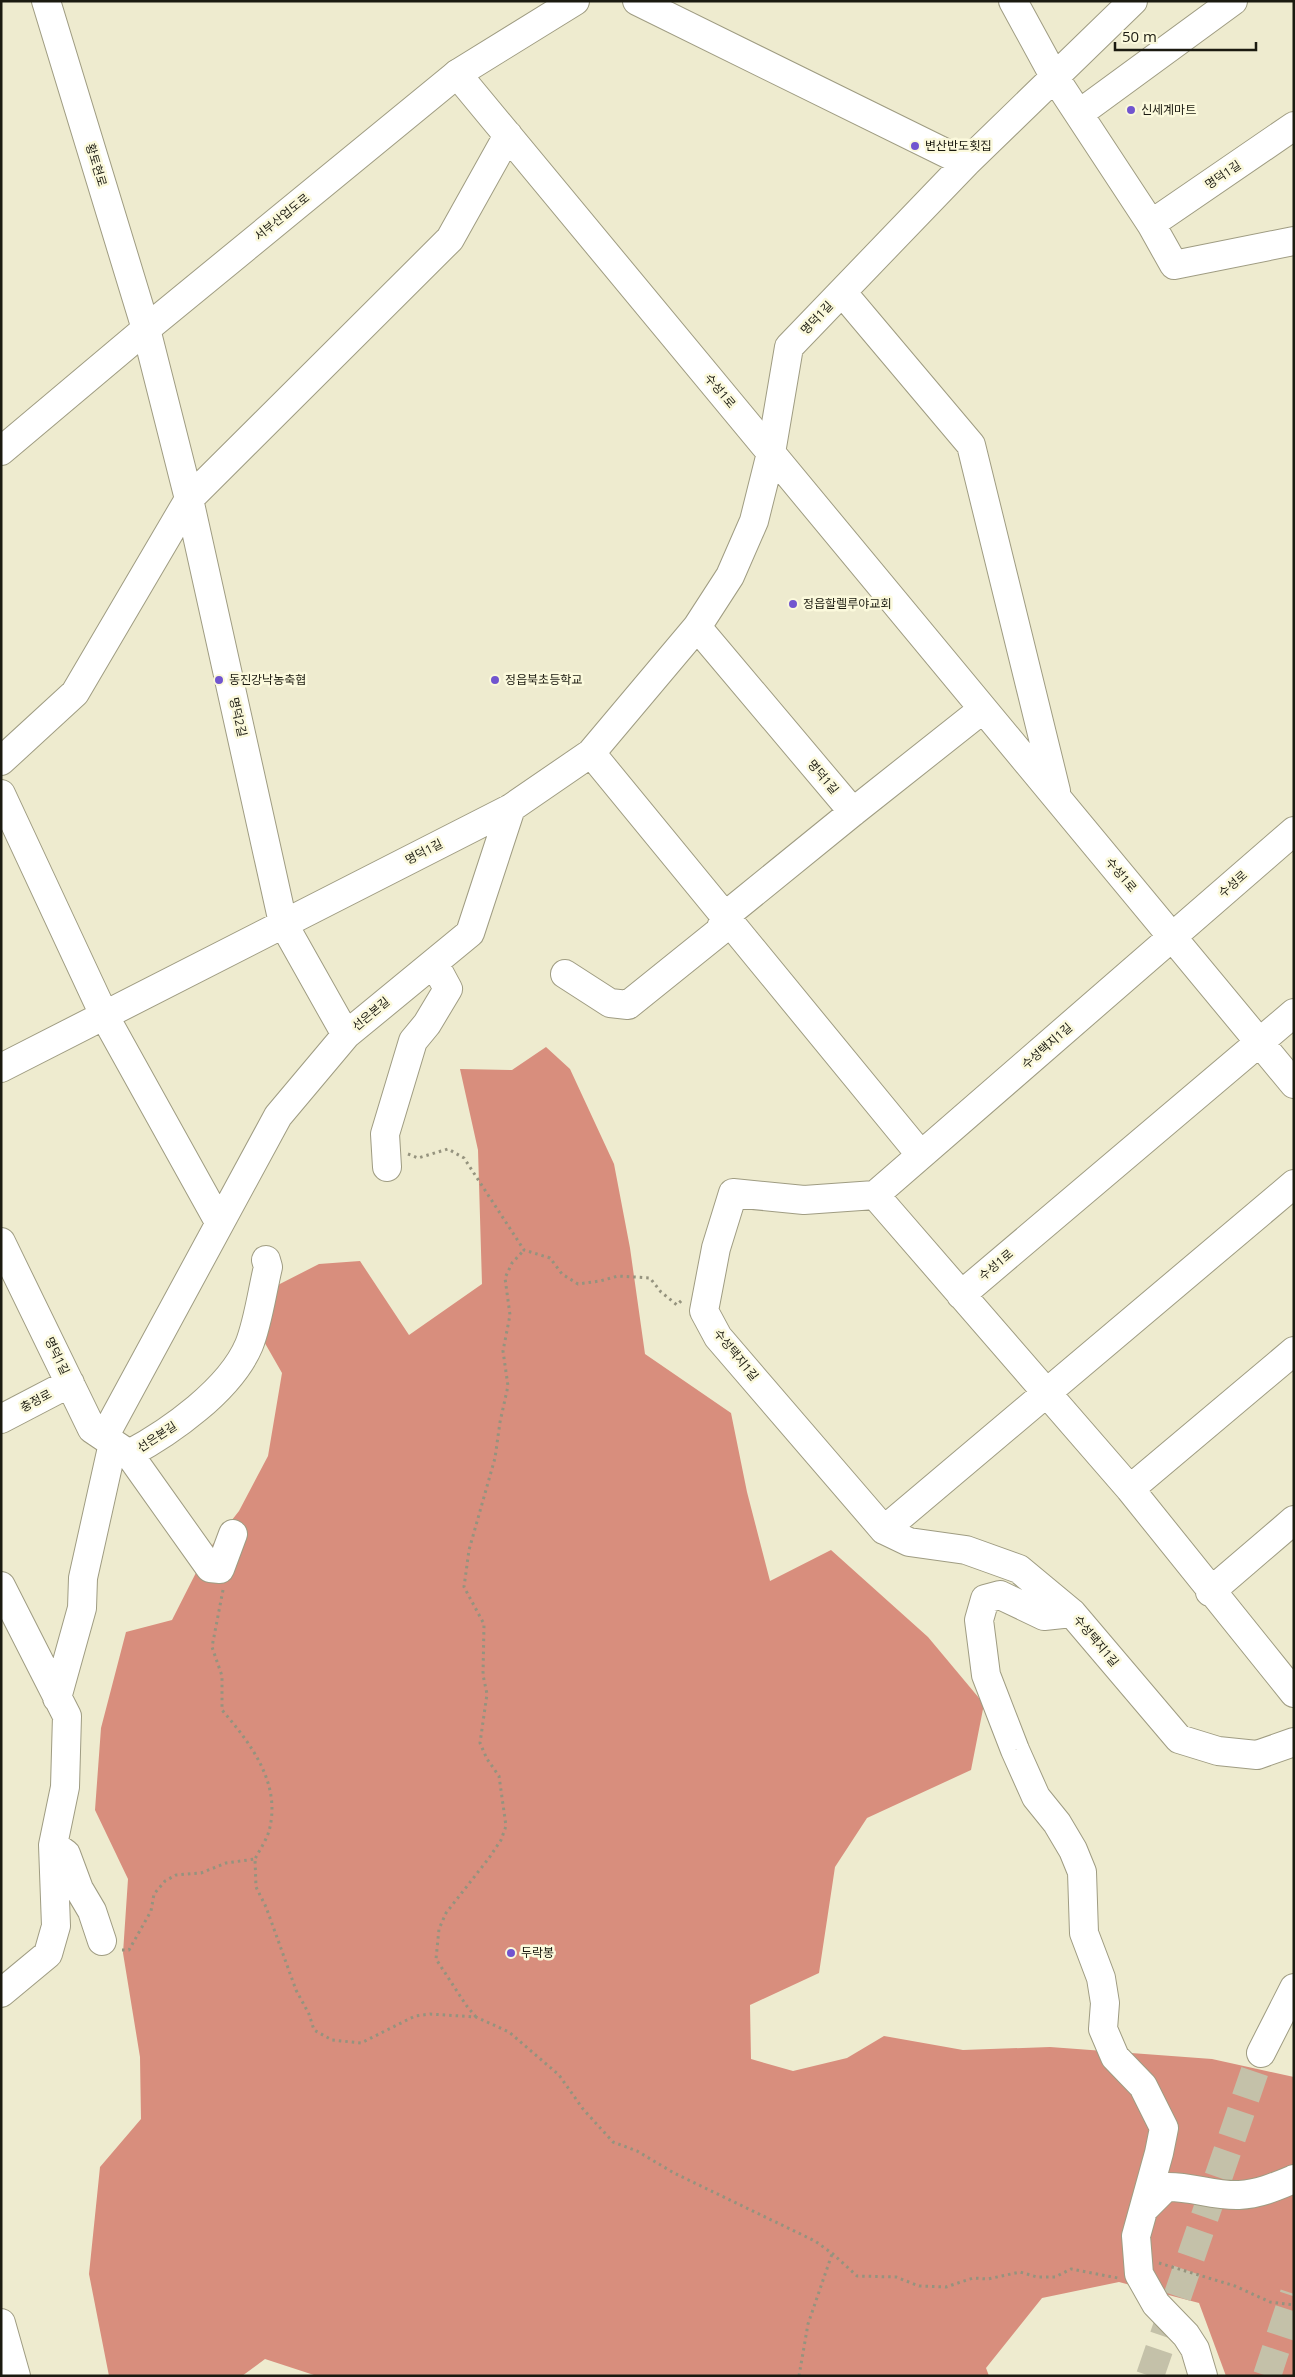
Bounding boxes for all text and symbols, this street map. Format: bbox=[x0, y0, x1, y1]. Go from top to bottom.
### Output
scale bar bbox=[1115, 20, 1256, 52]
text: 50 m bbox=[1122, 26, 1157, 46]
place label: 신세계마트 bbox=[1141, 101, 1196, 118]
marker: 신세계마트 bbox=[1125, 104, 1137, 116]
place label: 변산반도횟집 bbox=[925, 137, 991, 154]
marker: 변산반도횟집 bbox=[909, 140, 921, 152]
street label: 황토현로 bbox=[82, 141, 111, 188]
street label: 명덕1길 bbox=[1201, 156, 1244, 193]
street label: 서부산업도로 bbox=[251, 189, 313, 244]
street label: 명덕1길 bbox=[797, 297, 837, 338]
street label: 수성1로 bbox=[701, 370, 740, 411]
place label: 정읍할렐루야교회 bbox=[803, 595, 891, 612]
marker: 정읍할렐루야교회 bbox=[787, 598, 799, 610]
place label: 동진강낙농축협 bbox=[229, 671, 306, 688]
place label: 정읍북초등학교 bbox=[505, 671, 582, 688]
marker: 동진강낙농축협 bbox=[213, 674, 225, 686]
marker: 정읍북초등학교 bbox=[489, 674, 501, 686]
street label: 명덕2길 bbox=[226, 695, 251, 738]
street label: 명덕1길 bbox=[804, 756, 843, 797]
street label: 명덕1길 bbox=[402, 835, 445, 868]
street label: 수성1로 bbox=[1102, 854, 1141, 895]
street label: 수성로 bbox=[1215, 866, 1251, 901]
street label: 선은본길 bbox=[348, 993, 393, 1034]
street label: 수성택지1길 bbox=[1018, 1019, 1076, 1072]
street label: 수성1로 bbox=[975, 1245, 1016, 1284]
street label: 수성택지1길 bbox=[710, 1325, 763, 1384]
street label: 명덕1길 bbox=[41, 1334, 74, 1377]
street label: 충정로 bbox=[17, 1385, 54, 1416]
street label: 선은본길 bbox=[134, 1417, 180, 1456]
street label: 수성택지1길 bbox=[1070, 1611, 1123, 1670]
place label: 두락봉 bbox=[521, 1944, 554, 1961]
marker: 두락봉 bbox=[505, 1947, 517, 1959]

